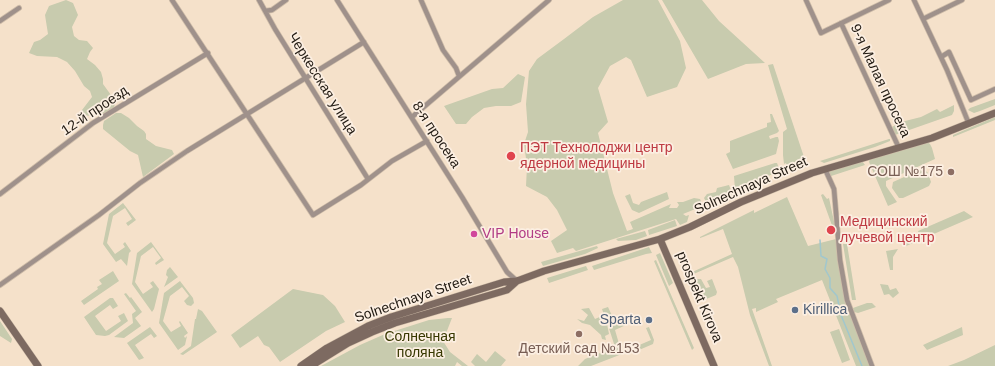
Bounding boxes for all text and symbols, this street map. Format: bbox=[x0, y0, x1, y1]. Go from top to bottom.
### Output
street label: 9-я Малая просека bbox=[846, 22, 914, 140]
street label: Черкесская улица bbox=[284, 30, 360, 138]
street label: 12-й проезд bbox=[58, 83, 132, 139]
street label: 8-я просека bbox=[408, 99, 464, 171]
place label: ПЭТ Технолоджи центр ядерной медицины bbox=[520, 140, 673, 172]
marker: ПЭТ Технолоджи центр ядерной медицины bbox=[505, 150, 517, 162]
street label: Solnechnaya Street bbox=[692, 153, 810, 219]
place label: СОШ №175 bbox=[867, 164, 943, 180]
marker: СОШ №175 bbox=[946, 167, 956, 177]
place label: Медицинский лучевой центр bbox=[840, 214, 935, 246]
marker: Медицинский лучевой центр bbox=[825, 224, 837, 236]
place label: VIP House bbox=[482, 226, 549, 242]
marker: VIP House bbox=[469, 229, 479, 239]
street label: prospekt Kirova bbox=[672, 249, 726, 345]
street label: Solnechnaya Street bbox=[352, 271, 474, 327]
place label: Kirillica bbox=[803, 302, 847, 318]
marker: Kirillica bbox=[790, 305, 800, 315]
place label: Sparta bbox=[600, 312, 641, 328]
marker: Sparta bbox=[644, 315, 654, 325]
park label: Солнечная поляна bbox=[384, 329, 456, 362]
marker: Детский сад №153 bbox=[574, 329, 584, 339]
place label: Детский сад №153 bbox=[519, 341, 639, 357]

